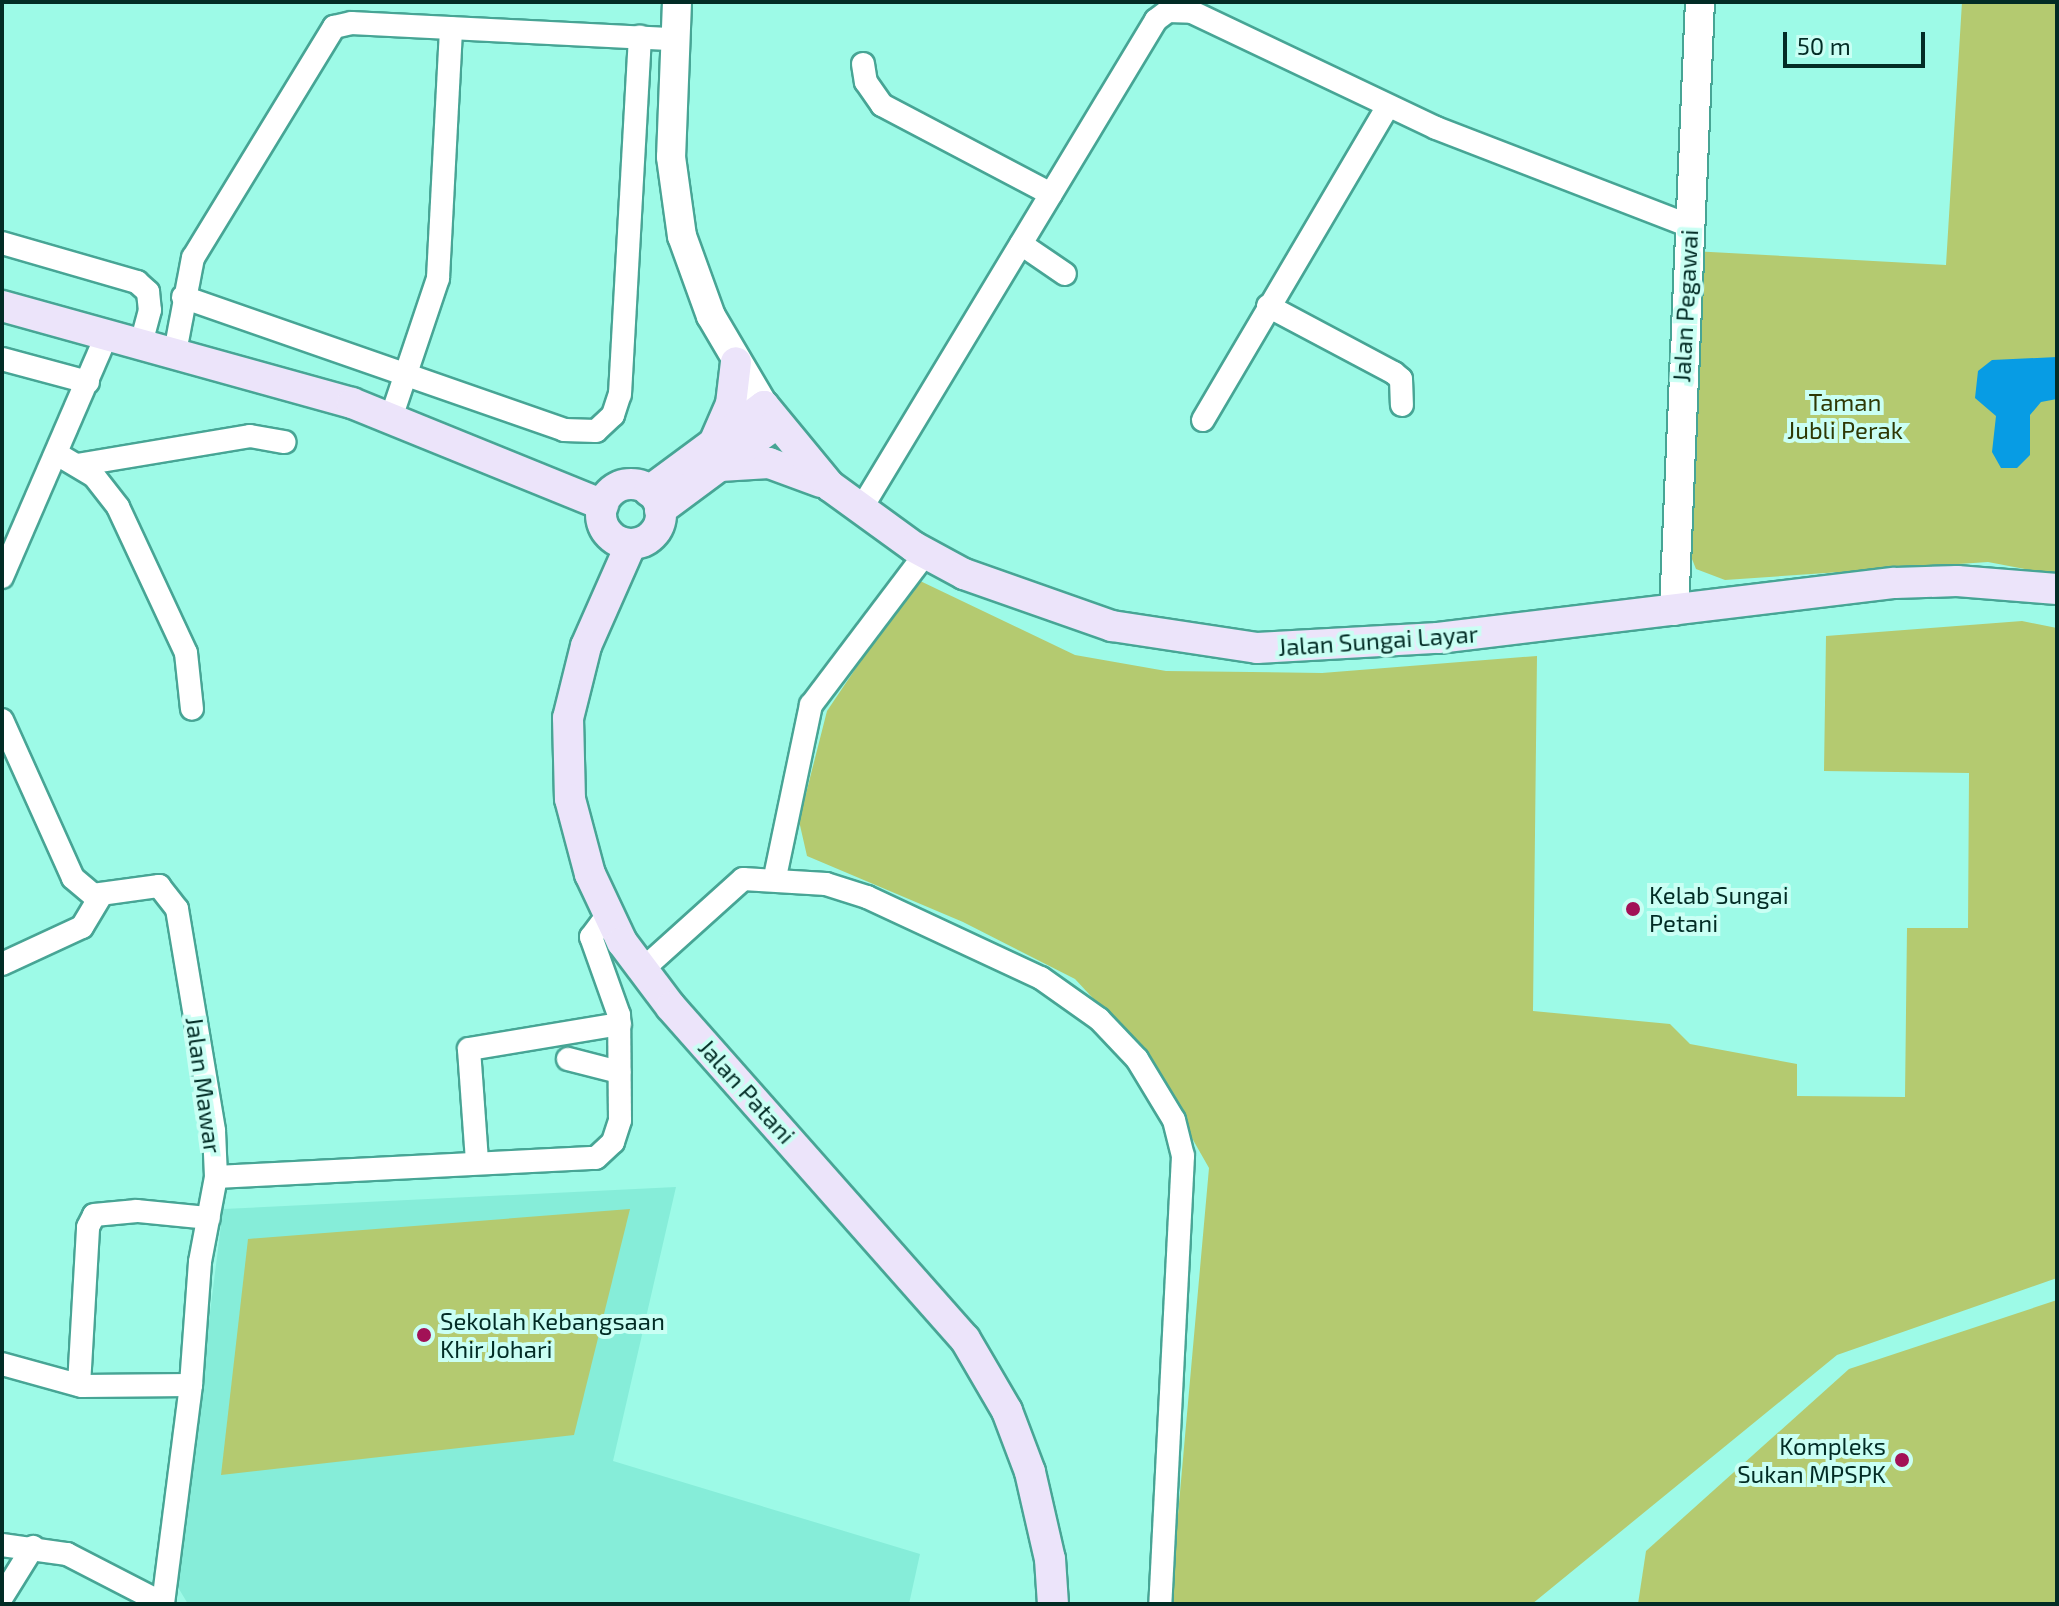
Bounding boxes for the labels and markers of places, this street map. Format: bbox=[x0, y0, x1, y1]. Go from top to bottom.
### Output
place label: Kelab Sungai Petani bbox=[1649, 881, 1789, 937]
marker: Kelab Sungai Petani bbox=[1624, 900, 1642, 918]
place label: Sekolah Kebangsaan Khir Johari bbox=[440, 1307, 665, 1363]
marker: Sekolah Kebangsaan Khir Johari bbox=[415, 1326, 433, 1344]
place label: Kompleks Sukan MPSPK bbox=[1737, 1432, 1886, 1488]
marker: Kompleks Sukan MPSPK bbox=[1893, 1451, 1911, 1469]

